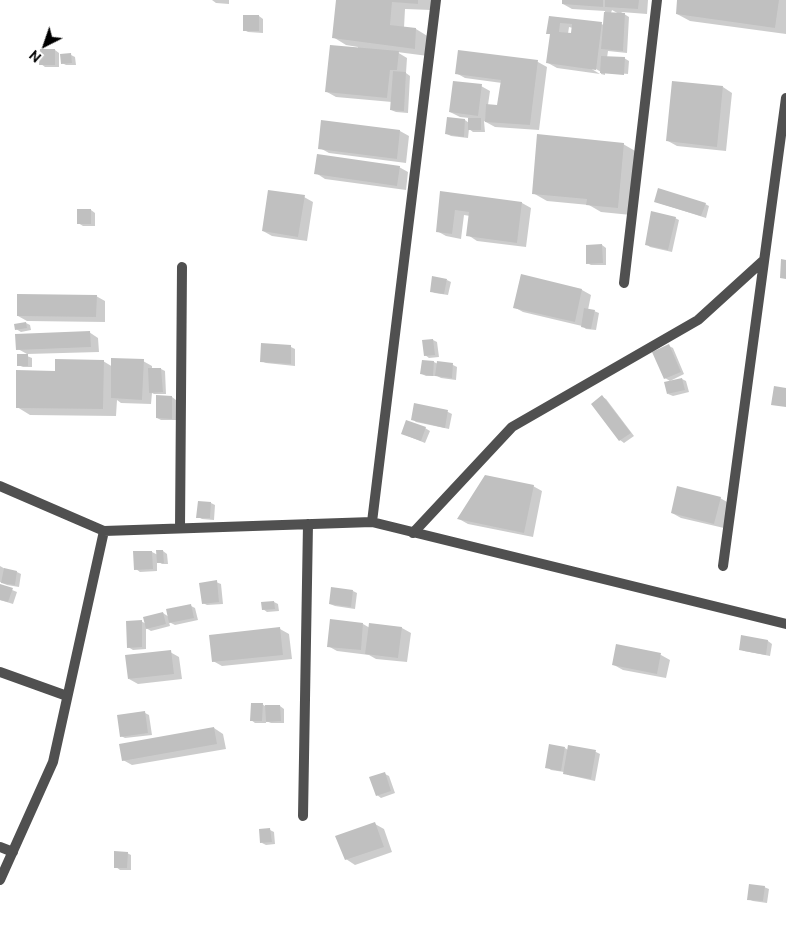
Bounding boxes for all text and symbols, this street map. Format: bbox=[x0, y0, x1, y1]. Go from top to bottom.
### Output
north arrow bbox=[20, 20, 70, 70]
text: N bbox=[26, 47, 44, 66]

